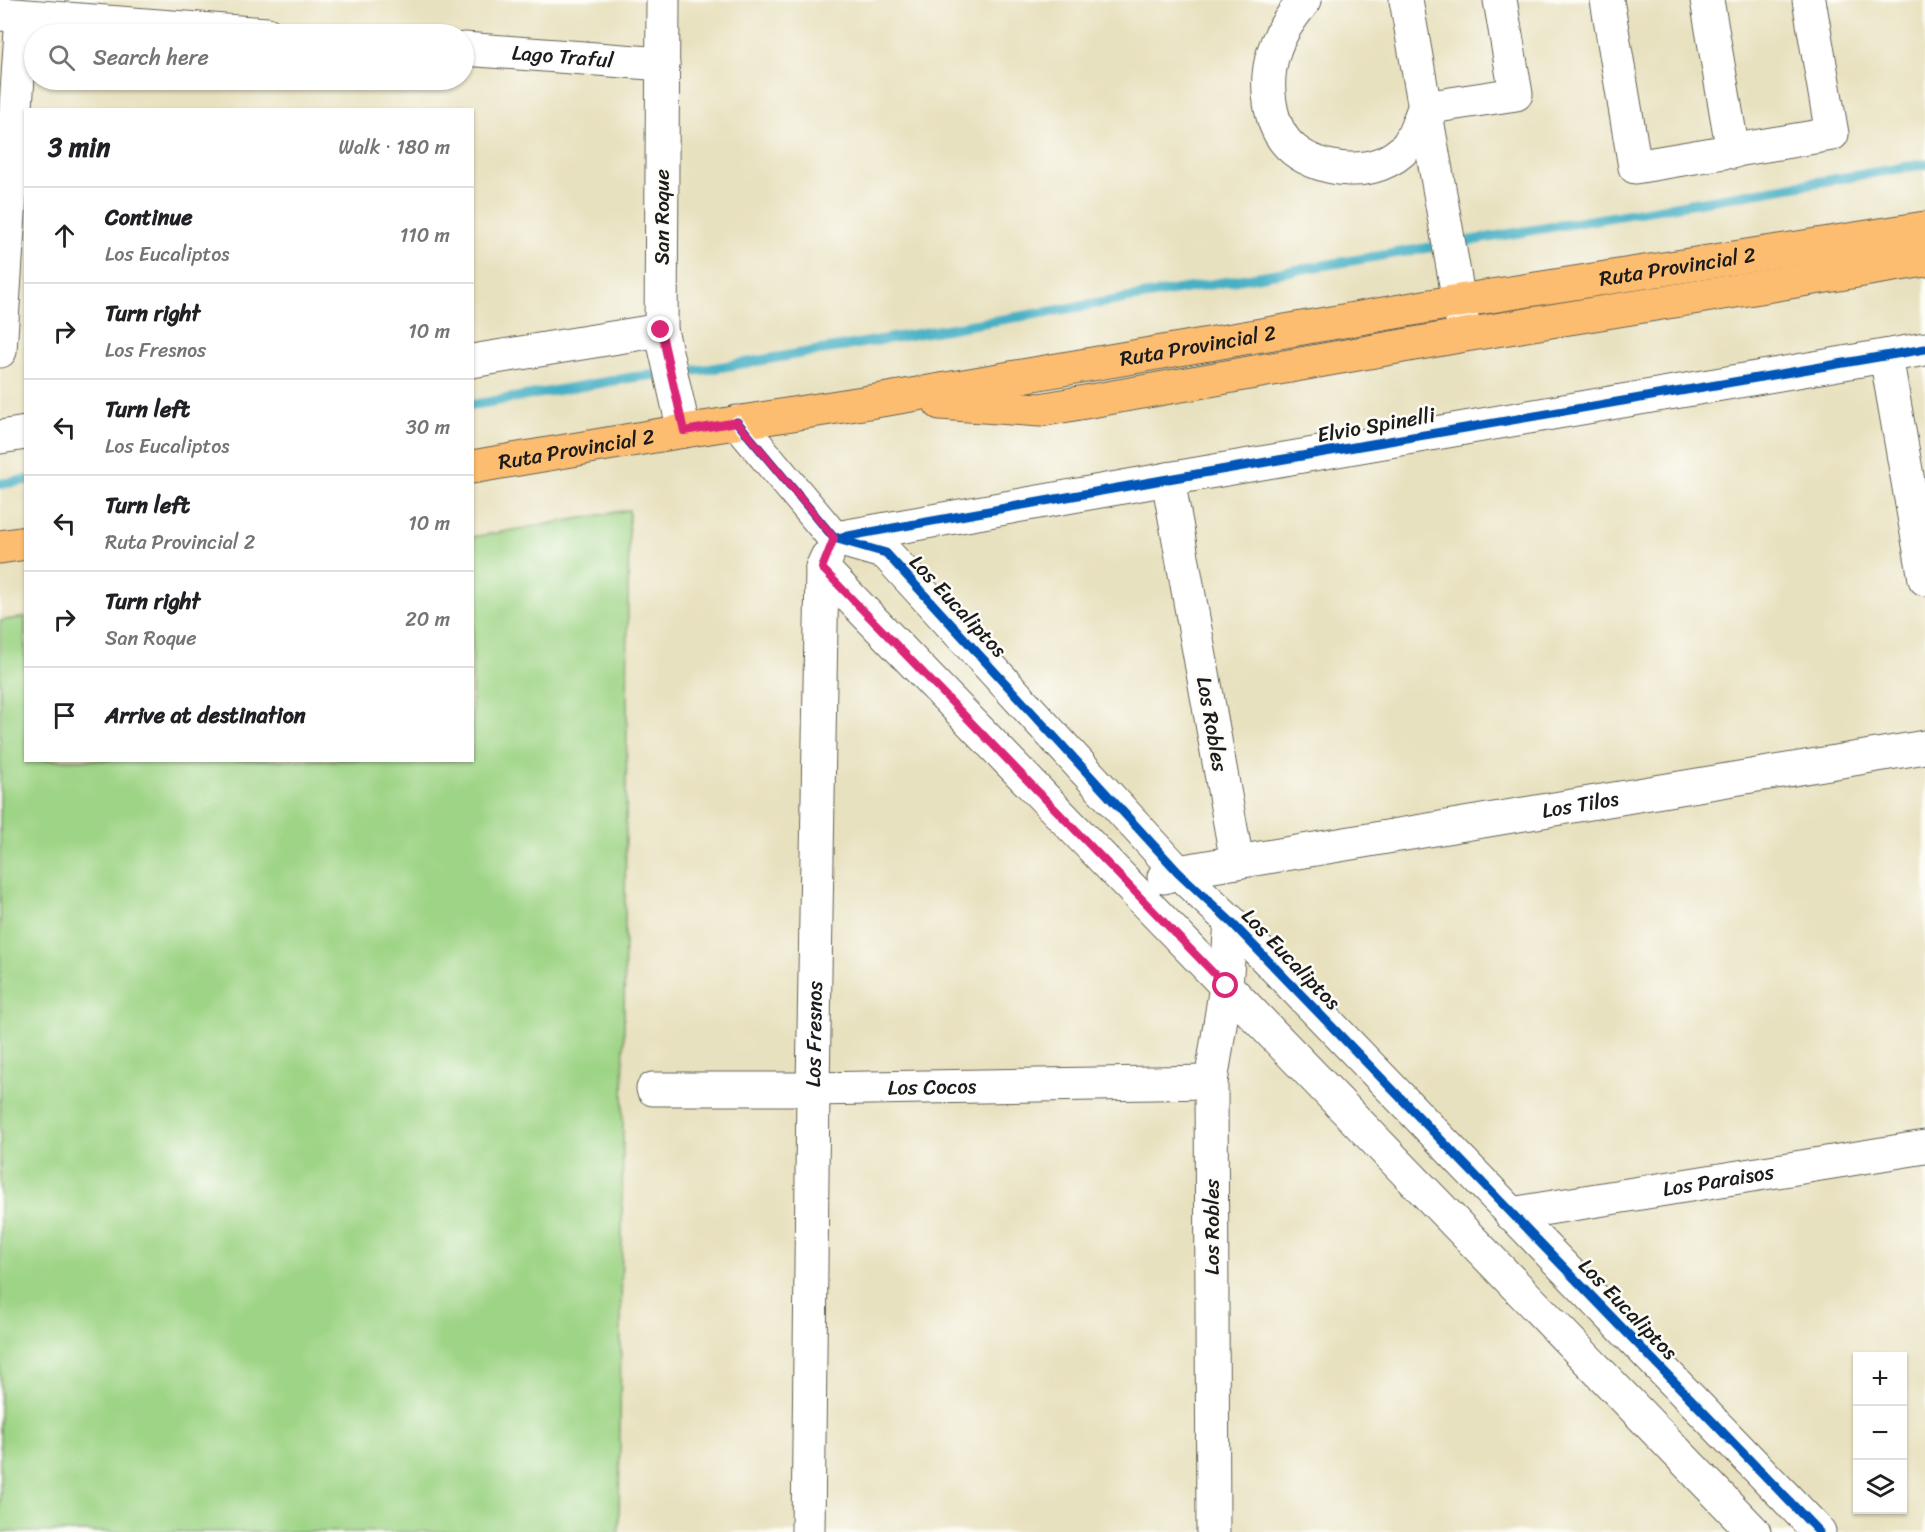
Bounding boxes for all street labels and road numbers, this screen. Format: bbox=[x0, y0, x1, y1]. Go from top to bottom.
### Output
street label: Lago Traful bbox=[511, 34, 616, 79]
street label: San Roque bbox=[643, 169, 681, 265]
street label: Ruta Provincial 2 bbox=[1597, 236, 1758, 298]
street label: Ruta Provincial 2 bbox=[1117, 314, 1279, 378]
street label: Elvio Spinelli bbox=[1314, 396, 1439, 454]
street label: Ruta Provincial 2 bbox=[495, 417, 658, 481]
street label: Los Eucaliptos bbox=[900, 545, 1017, 667]
street label: Los Robles bbox=[1185, 673, 1239, 775]
street label: Los Tilos bbox=[1539, 779, 1622, 830]
street label: Los Eucaliptos bbox=[1232, 899, 1350, 1020]
street label: Los Fresnos bbox=[794, 980, 834, 1088]
street label: Los Cocos bbox=[887, 1067, 977, 1107]
street label: Los Paraisos bbox=[1660, 1153, 1777, 1208]
street label: Los Robles bbox=[1193, 1179, 1231, 1275]
street label: Los Eucaliptos bbox=[1569, 1249, 1687, 1370]

